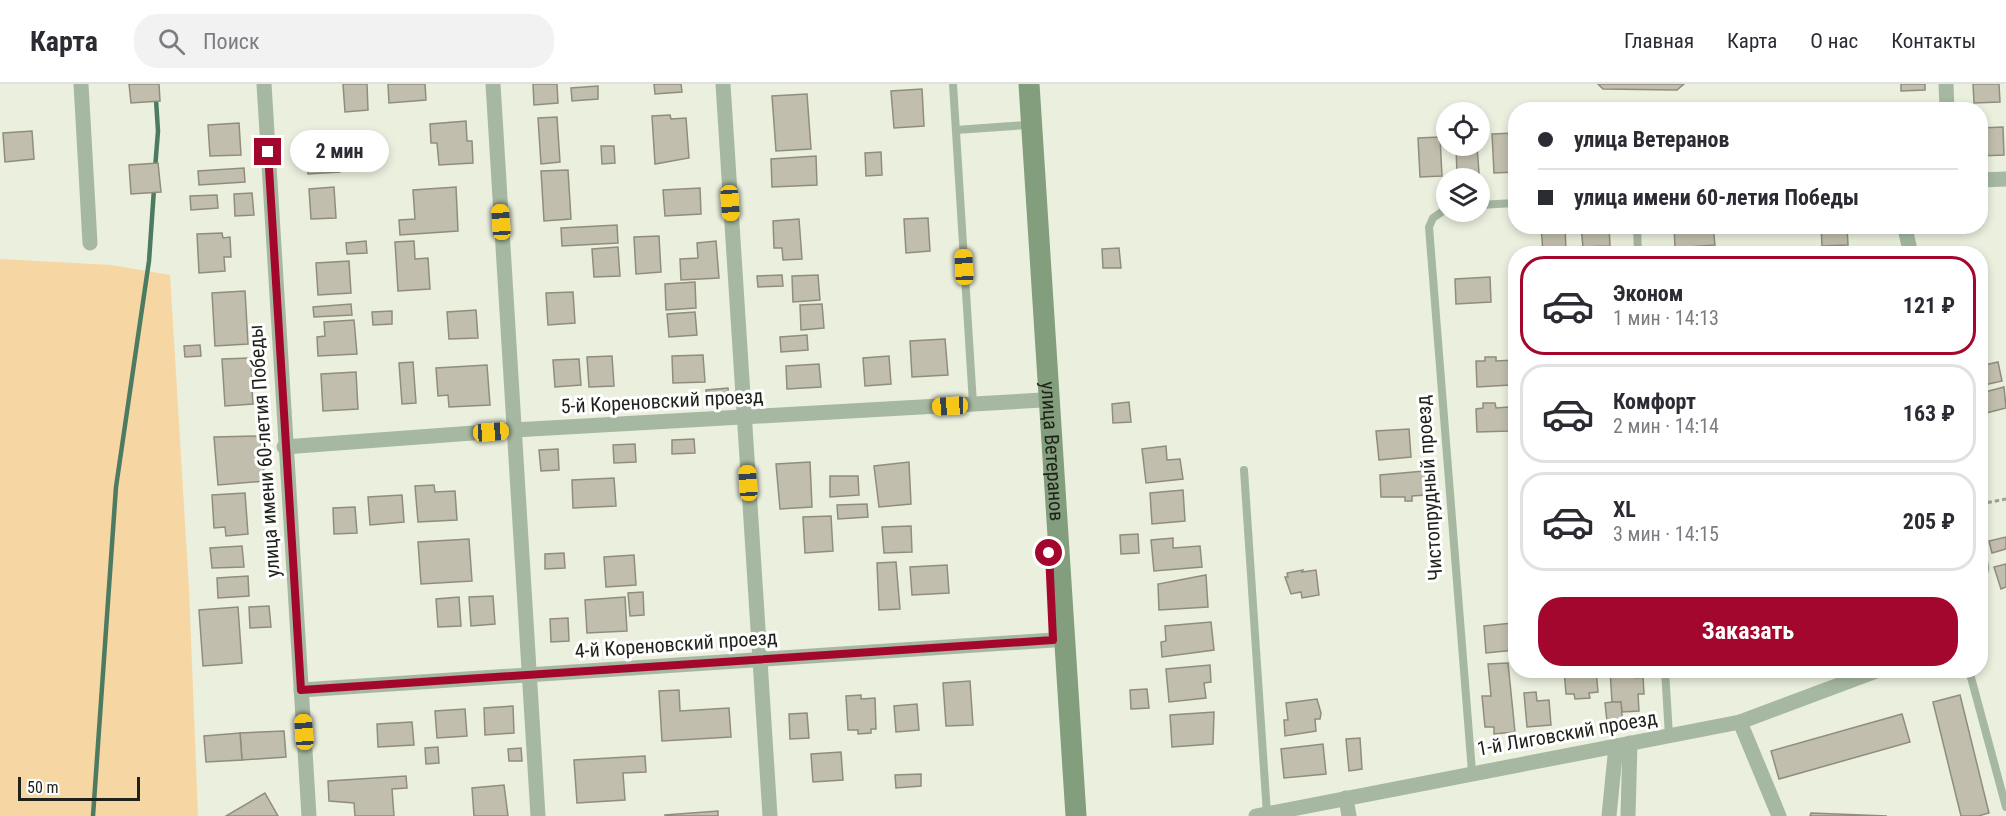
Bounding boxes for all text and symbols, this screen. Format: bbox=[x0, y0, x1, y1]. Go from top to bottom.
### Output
search box bbox=[134, 14, 554, 68]
text: Карта bbox=[30, 25, 98, 58]
icon: search bbox=[155, 25, 188, 58]
text: Поиск bbox=[203, 29, 260, 54]
text: Главная bbox=[1624, 29, 1694, 53]
text: Карта bbox=[1727, 29, 1777, 53]
text: О нас bbox=[1810, 29, 1858, 53]
text: Контакты bbox=[1891, 29, 1976, 53]
map controls bbox=[1436, 102, 1490, 222]
button: locate bbox=[1436, 102, 1490, 156]
text: улица Ветеранов bbox=[1574, 127, 1729, 152]
callout: 2 мин bbox=[289, 131, 388, 173]
route end bbox=[254, 138, 281, 165]
text: 2 мин bbox=[316, 139, 363, 163]
button: layers bbox=[1436, 168, 1490, 222]
car bbox=[720, 184, 740, 222]
text: улица имени 60-летия Победы bbox=[1574, 185, 1859, 210]
car bbox=[491, 203, 511, 241]
car bbox=[954, 249, 974, 285]
icon: car bbox=[1541, 279, 1595, 333]
text: Эконом bbox=[1613, 281, 1683, 306]
text: 121 ₽ bbox=[1903, 293, 1955, 318]
text: 1 мин · 14:13 bbox=[1613, 306, 1719, 330]
street label: улица имени 60-летия Победы bbox=[243, 324, 285, 578]
street label: улица Ветеранов bbox=[1036, 381, 1069, 522]
street label: 5-й Кореновский проезд bbox=[560, 384, 764, 418]
icon: car bbox=[1541, 387, 1595, 441]
text: Комфорт bbox=[1613, 389, 1696, 414]
street label: Чистопрудный проезд bbox=[1411, 394, 1447, 581]
car bbox=[932, 396, 968, 416]
text: 163 ₽ bbox=[1903, 401, 1955, 426]
text: 2 мин · 14:14 bbox=[1613, 414, 1719, 438]
car bbox=[472, 422, 510, 442]
car bbox=[738, 464, 758, 502]
icon: car bbox=[1541, 495, 1595, 549]
text: XL bbox=[1613, 497, 1636, 522]
text: 205 ₽ bbox=[1903, 509, 1955, 534]
text: 3 мин · 14:15 bbox=[1613, 522, 1719, 546]
route start bbox=[1035, 539, 1062, 566]
button: Заказать bbox=[1538, 597, 1958, 666]
street label: 4-й Кореновский проезд bbox=[574, 625, 778, 663]
street label: 1-й Лиговский проезд bbox=[1475, 705, 1659, 761]
car bbox=[294, 713, 314, 751]
scale bar bbox=[18, 774, 140, 802]
text: 50 m bbox=[27, 778, 59, 797]

